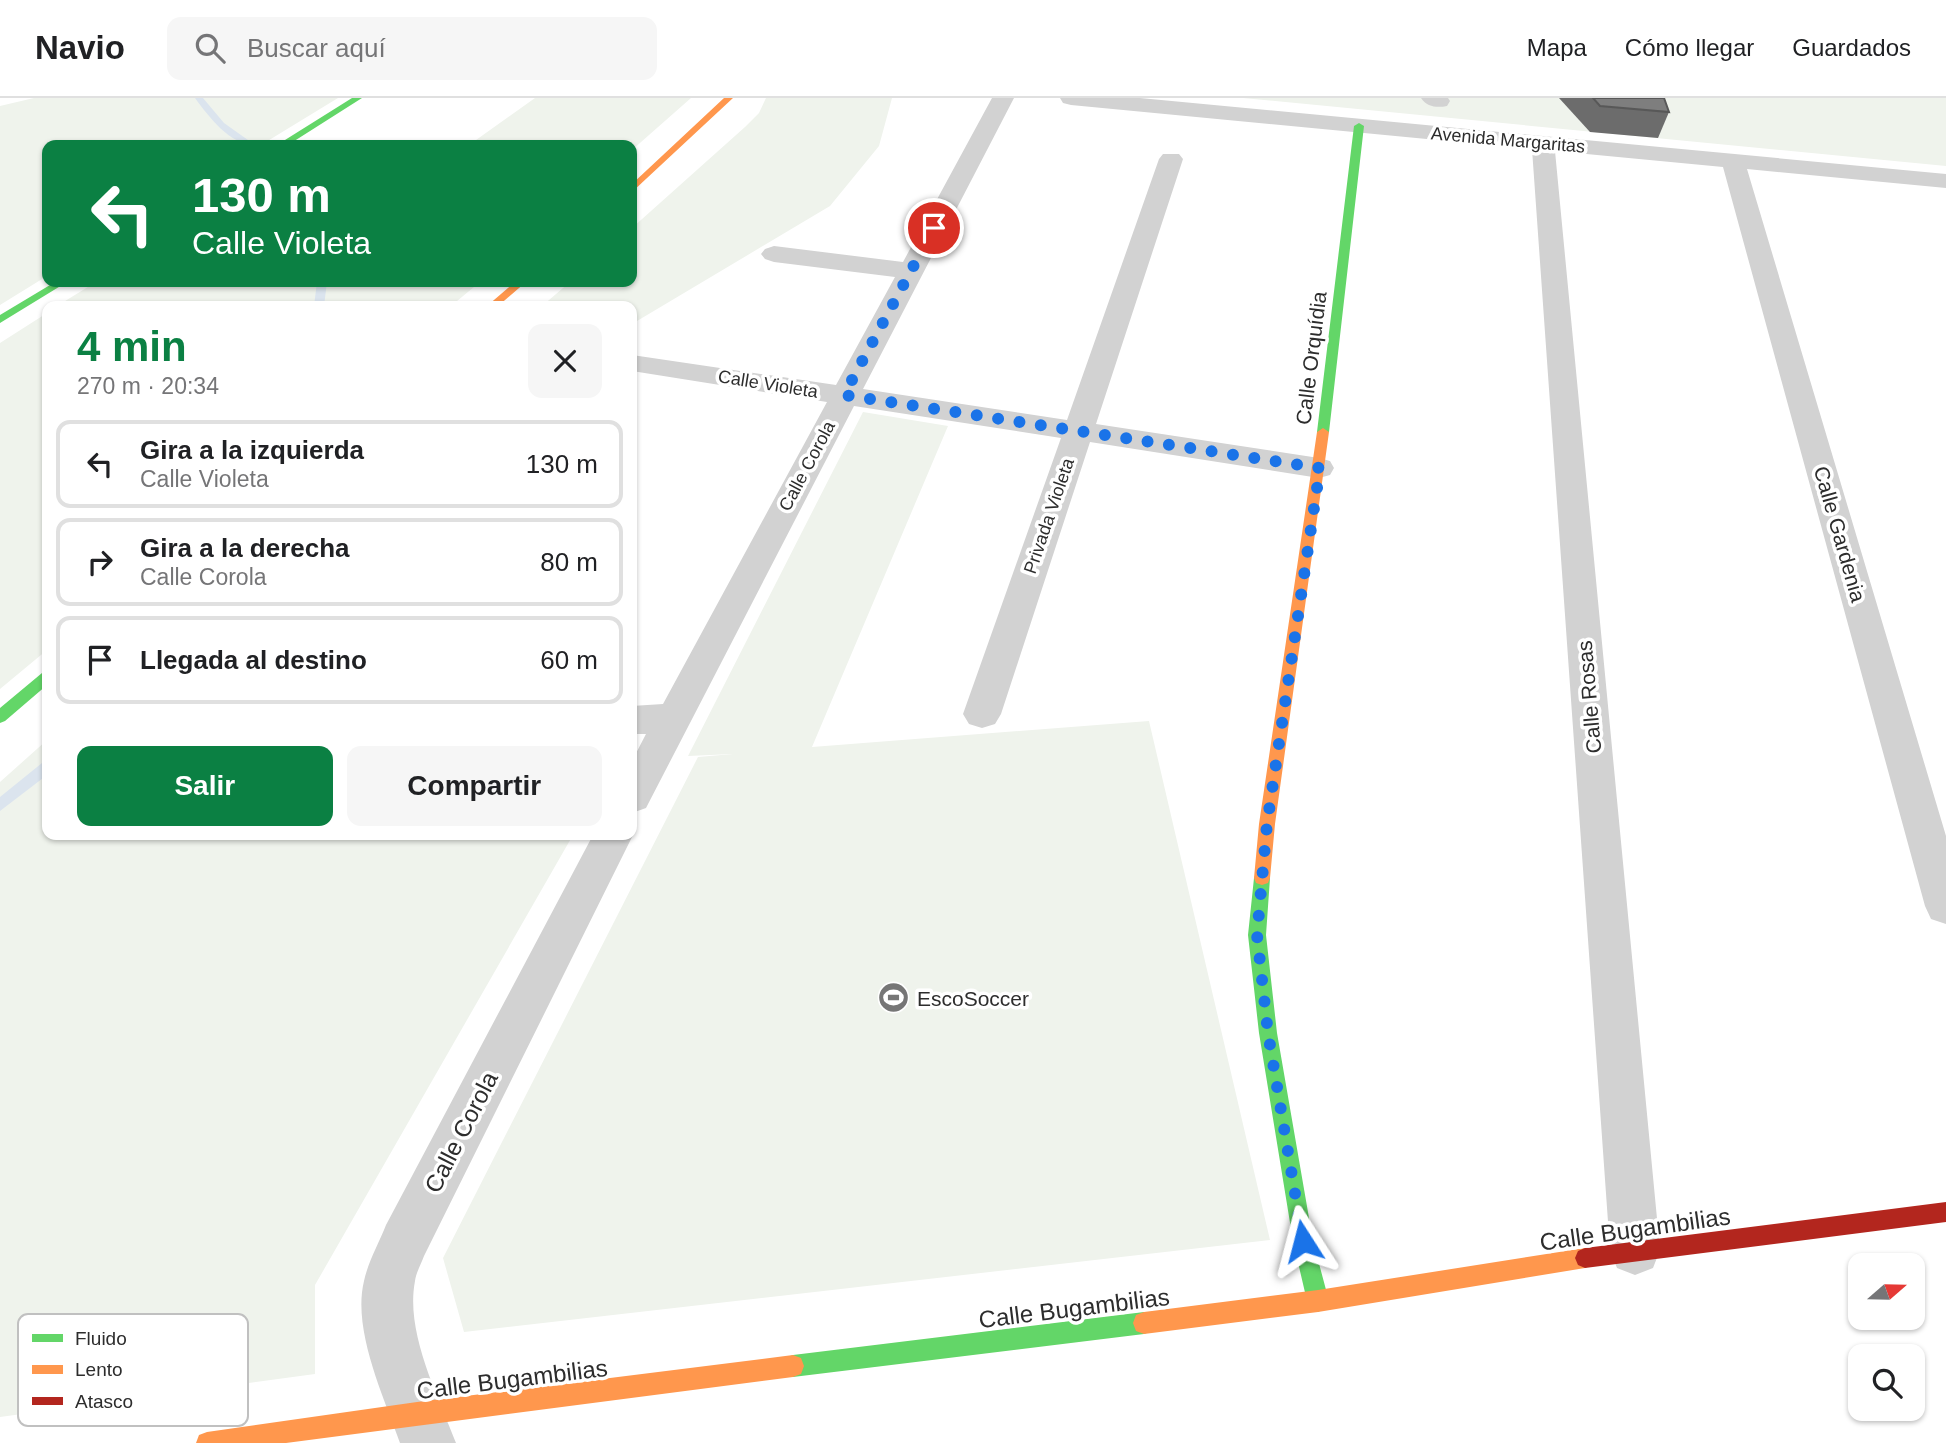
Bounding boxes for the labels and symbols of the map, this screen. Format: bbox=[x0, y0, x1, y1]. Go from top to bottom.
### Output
street label: Avenida Margaritas bbox=[1430, 123, 1586, 157]
pin bbox=[904, 198, 964, 258]
street label: Calle Orquídia bbox=[1291, 290, 1331, 426]
street label: Calle Violeta bbox=[717, 366, 820, 402]
street label: Calle Corola bbox=[775, 417, 840, 514]
street label: Privada Violeta bbox=[1020, 455, 1078, 576]
street label: Calle Gardenia bbox=[1810, 463, 1870, 605]
street label: Calle Rosas bbox=[1573, 640, 1605, 754]
sports icon: EscoSoccer bbox=[877, 981, 911, 1015]
place label: EscoSoccer bbox=[917, 987, 1029, 1010]
street label: Calle Corola bbox=[419, 1066, 503, 1197]
street label: Calle Bugambilias bbox=[1538, 1202, 1732, 1256]
position arrow bbox=[1266, 1204, 1340, 1278]
north arrow bbox=[1848, 1253, 1925, 1330]
street label: Calle Bugambilias bbox=[977, 1283, 1171, 1333]
legend bbox=[18, 1314, 248, 1426]
text: Fluido bbox=[75, 1328, 127, 1349]
street label: Calle Bugambilias bbox=[415, 1354, 609, 1404]
text: Lento bbox=[75, 1359, 123, 1380]
text: Atasco bbox=[75, 1391, 133, 1412]

